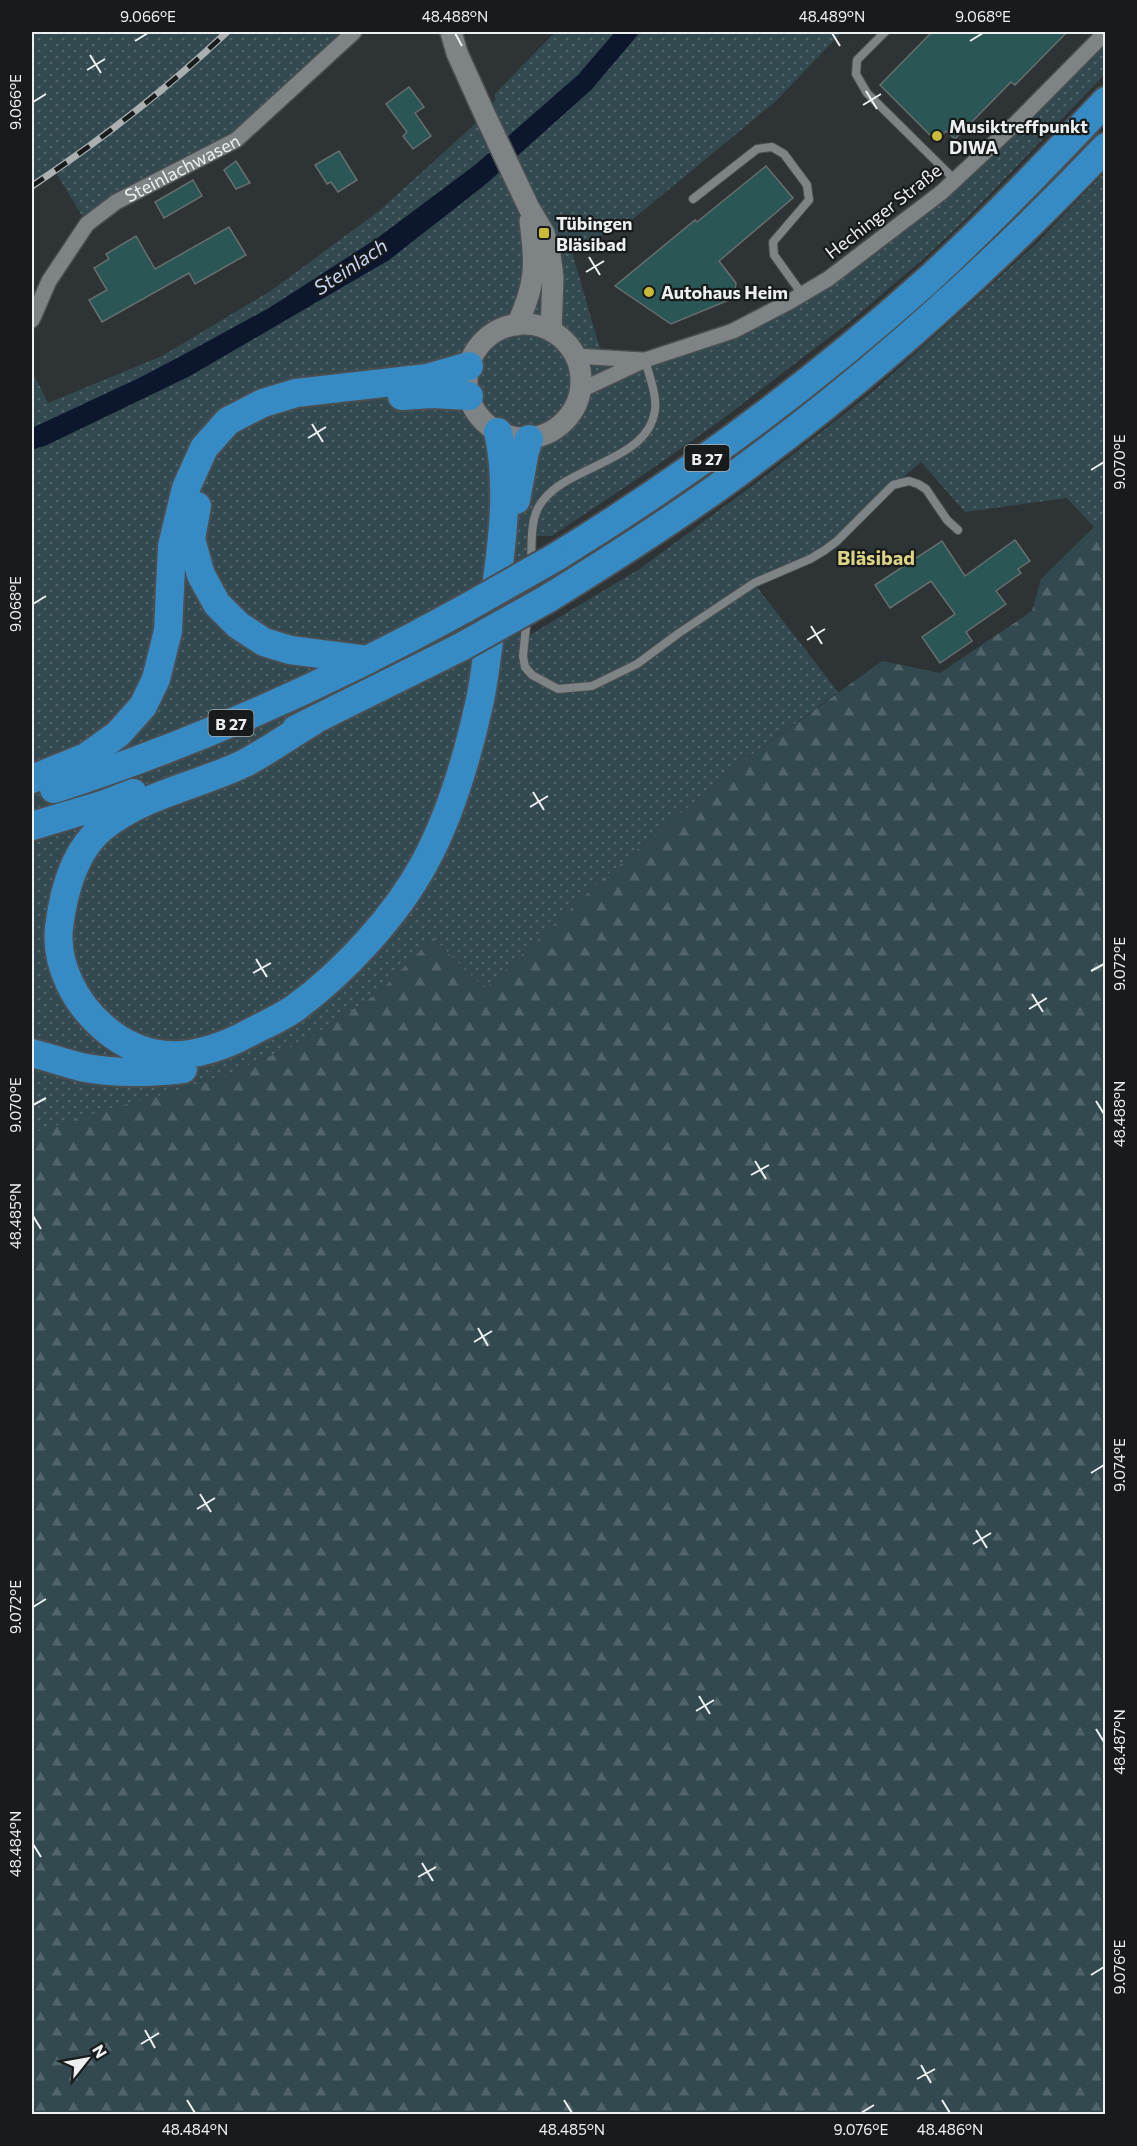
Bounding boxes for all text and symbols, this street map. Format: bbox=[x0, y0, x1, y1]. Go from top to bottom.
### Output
text: 9.066°E bbox=[120, 7, 176, 25]
text: 48.488°N bbox=[422, 7, 488, 25]
text: 48.489°N bbox=[799, 7, 865, 25]
text: 9.068°E bbox=[955, 7, 1011, 25]
text: 9.066°E bbox=[6, 74, 24, 130]
place label: Musiktreffpunkt DIWA bbox=[949, 115, 1088, 158]
street label: Steinlachwasen bbox=[121, 129, 244, 207]
marker: Musiktreffpunkt DIWA bbox=[930, 129, 944, 143]
street label: Hechinger Straße bbox=[821, 159, 945, 263]
place label: Tübingen Bläsibad bbox=[556, 212, 632, 255]
marker: Tübingen Bläsibad bbox=[537, 226, 551, 240]
water label: Steinlach bbox=[309, 233, 391, 299]
place label: Autohaus Heim bbox=[661, 281, 788, 303]
marker: Autohaus Heim bbox=[642, 285, 656, 299]
text: 9.070°E bbox=[1110, 434, 1128, 490]
road number: B 27 bbox=[684, 445, 730, 471]
district label: Bläsibad bbox=[837, 545, 915, 569]
text: 9.068°E bbox=[6, 576, 24, 632]
road number: B 27 bbox=[208, 710, 254, 736]
text: 9.072°E bbox=[1110, 937, 1128, 991]
text: 9.070°E bbox=[6, 1077, 24, 1133]
text: 48.488°N bbox=[1110, 1081, 1128, 1147]
text: 48.485°N bbox=[6, 1183, 24, 1249]
text: 9.074°E bbox=[1110, 1438, 1128, 1492]
text: 9.072°E bbox=[6, 1580, 24, 1634]
text: 48.487°N bbox=[1110, 1709, 1128, 1775]
text: 48.484°N bbox=[6, 1811, 24, 1877]
text: 9.076°E bbox=[1110, 1940, 1128, 1994]
north arrow bbox=[57, 2029, 117, 2089]
text: N bbox=[89, 2041, 112, 2061]
text: 48.484°N bbox=[162, 2120, 228, 2138]
text: 48.485°N bbox=[539, 2120, 605, 2138]
text: 9.076°E bbox=[834, 2120, 888, 2138]
text: 48.486°N bbox=[917, 2120, 983, 2138]

